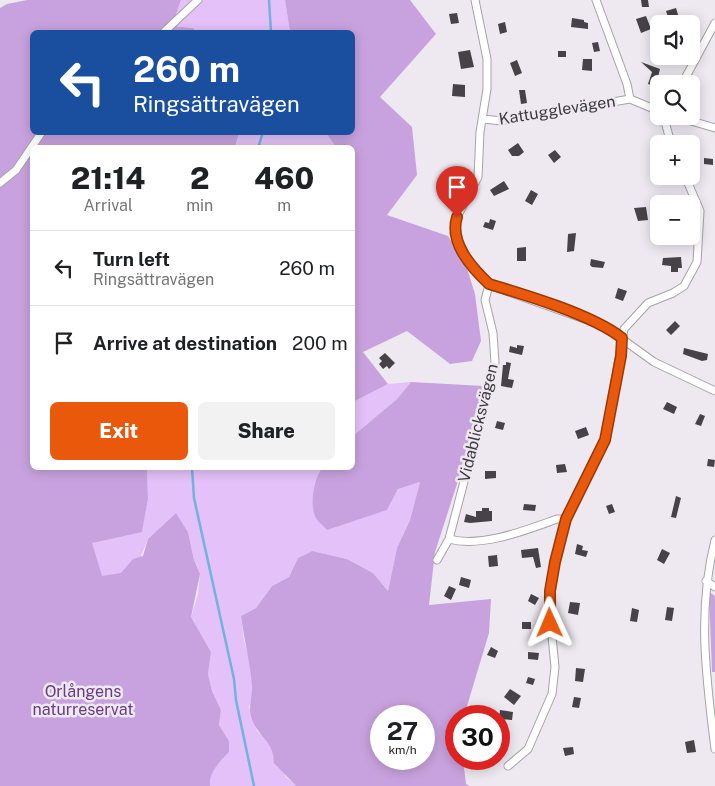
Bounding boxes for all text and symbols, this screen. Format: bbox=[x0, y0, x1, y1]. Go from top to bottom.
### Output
map controls bbox=[650, 15, 700, 245]
button: sound bbox=[650, 15, 700, 65]
text: 260 m bbox=[133, 49, 240, 90]
icon: left bbox=[50, 50, 115, 115]
button: search bbox=[650, 75, 700, 125]
text: Ringsättravägen bbox=[133, 91, 300, 117]
street label: Kattugglevägen bbox=[497, 91, 617, 129]
button: + bbox=[650, 135, 700, 185]
text: 21:14 bbox=[71, 160, 145, 196]
text: 2 bbox=[190, 160, 210, 196]
text: 460 bbox=[254, 160, 314, 196]
pin bbox=[436, 166, 478, 217]
icon: arrive bbox=[443, 173, 471, 201]
button: − bbox=[650, 195, 700, 245]
text: Arrival bbox=[83, 196, 133, 215]
text: min bbox=[186, 196, 213, 215]
text: m bbox=[277, 196, 291, 215]
text: Turn left bbox=[93, 248, 170, 270]
icon: left bbox=[50, 254, 78, 282]
text: 260 m bbox=[279, 257, 335, 279]
text: Ringsättravägen bbox=[93, 270, 214, 289]
icon: arrive bbox=[50, 329, 78, 357]
text: Arrive at destination bbox=[93, 332, 277, 354]
text: 200 m bbox=[292, 332, 348, 354]
street label: Vidablicksvägen bbox=[454, 362, 502, 484]
button: Exit bbox=[50, 402, 188, 460]
button: Share bbox=[198, 402, 335, 460]
position arrow bbox=[523, 596, 575, 648]
park label: Orlångens naturreservat bbox=[33, 682, 133, 719]
speed limit sign: 30 bbox=[445, 705, 510, 770]
text: 27 bbox=[387, 716, 418, 746]
text: km/h bbox=[388, 743, 417, 757]

